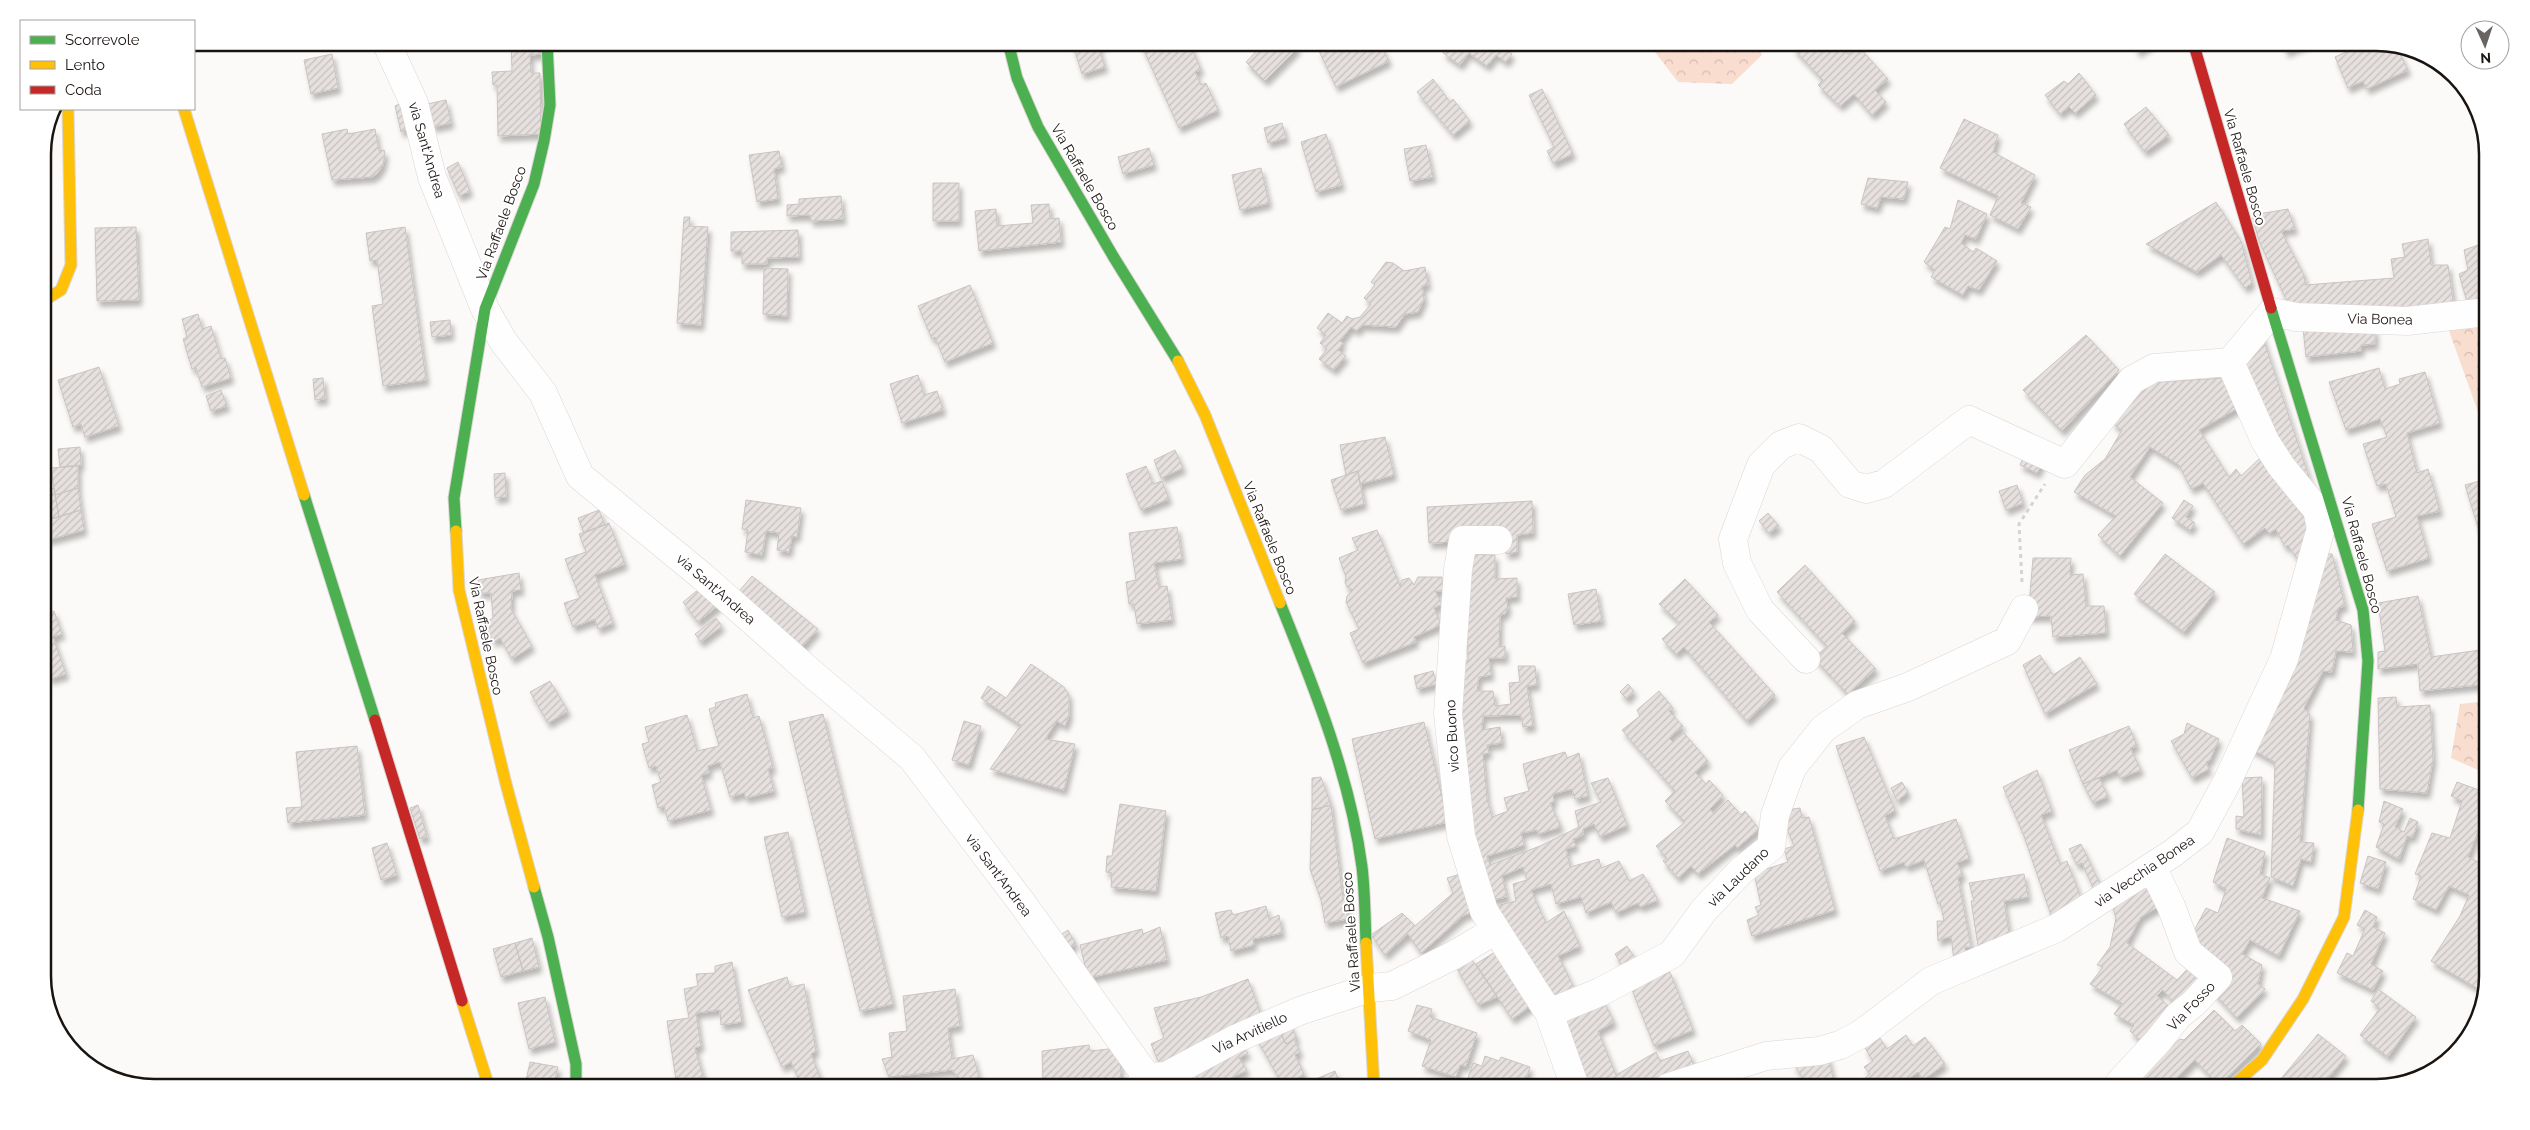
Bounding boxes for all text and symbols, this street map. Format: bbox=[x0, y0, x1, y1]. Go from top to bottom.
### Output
legend bbox=[20, 20, 195, 110]
north arrow bbox=[2460, 20, 2510, 70]
text: Scorrevole bbox=[65, 31, 140, 49]
text: N bbox=[2480, 50, 2491, 66]
text: Lento bbox=[65, 56, 105, 74]
text: Coda bbox=[65, 81, 102, 99]
street label: via Sant'Andrea bbox=[406, 100, 448, 200]
street label: Via Raffaele Bosco bbox=[2221, 107, 2269, 227]
street label: Via Raffaele Bosco bbox=[1048, 121, 1122, 233]
street label: Via Raffaele Bosco bbox=[473, 164, 529, 282]
street label: Via Bonea bbox=[2347, 310, 2413, 328]
street label: Via Raffaele Bosco bbox=[1240, 479, 1300, 597]
street label: Via Raffaele Bosco bbox=[2339, 495, 2385, 615]
street label: via Sant'Andrea bbox=[673, 550, 759, 628]
street label: Via Raffaele Bosco bbox=[466, 576, 506, 696]
street label: vico Buono bbox=[1442, 699, 1462, 773]
street label: via Sant'Andrea bbox=[963, 831, 1035, 919]
street label: via Vecchia Bonea bbox=[2091, 832, 2197, 910]
street label: via Laudano bbox=[1704, 844, 1772, 910]
street label: Via Raffaele Bosco bbox=[1339, 871, 1363, 993]
street label: Via Fosso bbox=[2164, 978, 2218, 1034]
street label: Via Arvitiello bbox=[1210, 1009, 1290, 1057]

